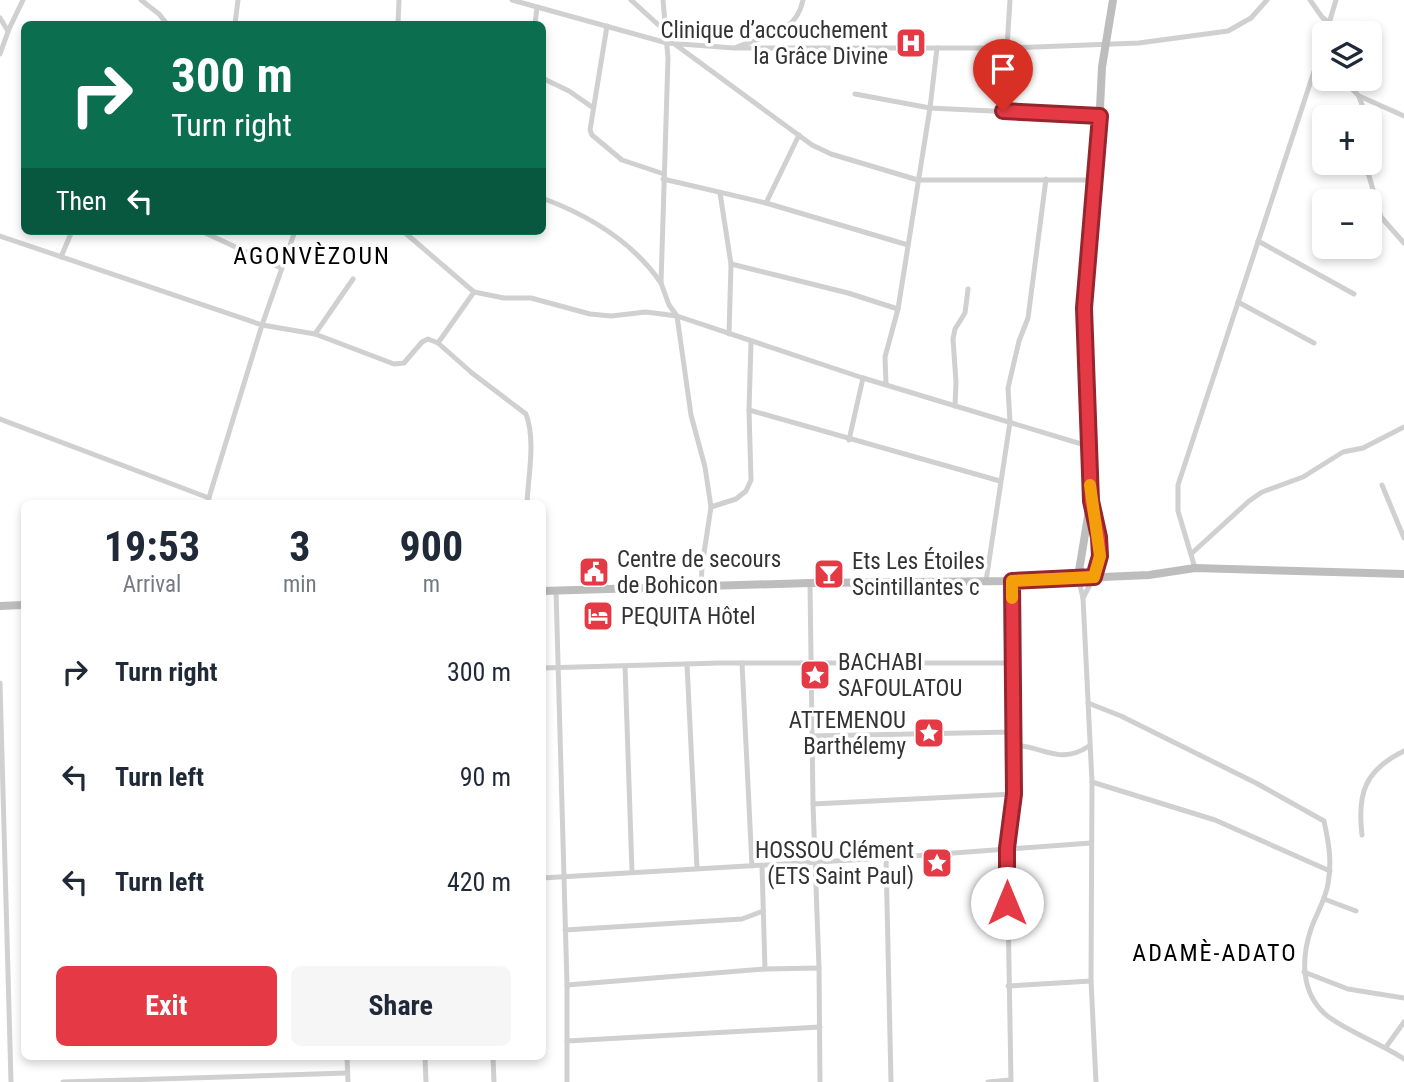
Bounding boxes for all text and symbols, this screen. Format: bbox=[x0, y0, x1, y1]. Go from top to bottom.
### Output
place label: Clinique d’accouchement la Grâce Divine bbox=[660, 17, 888, 70]
map controls bbox=[1312, 21, 1382, 259]
button: layers bbox=[1312, 21, 1382, 91]
hospital icon: Clinique d’accouchement la Grâce Divine bbox=[894, 26, 928, 60]
pin bbox=[973, 39, 1033, 111]
text: 300 m bbox=[171, 47, 293, 104]
icon: right bbox=[56, 49, 147, 140]
icon: arrive bbox=[984, 50, 1022, 88]
button: + bbox=[1312, 105, 1382, 175]
text: Turn right bbox=[171, 106, 292, 144]
icon: left bbox=[121, 182, 159, 220]
text: Then bbox=[56, 186, 107, 216]
button: − bbox=[1312, 189, 1382, 259]
district label: AGONVÈZOUN bbox=[233, 242, 391, 270]
text: 19:53 bbox=[104, 522, 200, 571]
text: 3 bbox=[289, 522, 310, 571]
text: 900 bbox=[399, 522, 463, 571]
place label: Centre de secours de Bohicon bbox=[617, 546, 781, 599]
place label: Ets Les Étoiles Scintillantes c bbox=[852, 547, 985, 601]
public building icon: Centre de secours de Bohicon bbox=[577, 555, 611, 589]
bar icon: Ets Les Étoiles Scintillantes c bbox=[812, 557, 846, 591]
text: Arrival bbox=[123, 571, 181, 598]
text: min bbox=[283, 571, 317, 598]
text: m bbox=[423, 571, 440, 598]
hotel icon: PEQUITA Hôtel bbox=[581, 599, 615, 633]
place label: PEQUITA Hôtel bbox=[621, 603, 756, 630]
place label: BACHABI SAFOULATOU bbox=[838, 649, 962, 702]
icon: right bbox=[56, 653, 94, 691]
text: Turn right bbox=[115, 657, 217, 687]
text: 300 m bbox=[447, 657, 511, 687]
place icon: BACHABI SAFOULATOU bbox=[798, 658, 832, 692]
place label: ATTEMENOU Barthélemy bbox=[789, 707, 906, 760]
place icon: ATTEMENOU Barthélemy bbox=[912, 716, 946, 750]
icon: left bbox=[56, 758, 94, 796]
text: Turn left bbox=[115, 762, 204, 792]
text: 90 m bbox=[460, 762, 511, 792]
place label: HOSSOU Clément (ETS Saint Paul) bbox=[755, 837, 914, 890]
place icon: HOSSOU Clément (ETS Saint Paul) bbox=[920, 846, 954, 880]
icon: left bbox=[56, 863, 94, 901]
position arrow bbox=[970, 866, 1044, 940]
text: Turn left bbox=[115, 867, 204, 897]
text: 420 m bbox=[447, 867, 511, 897]
district label: ADAMÈ-ADATO bbox=[1132, 939, 1298, 967]
button: Exit bbox=[56, 966, 277, 1046]
button: Share bbox=[291, 966, 511, 1046]

